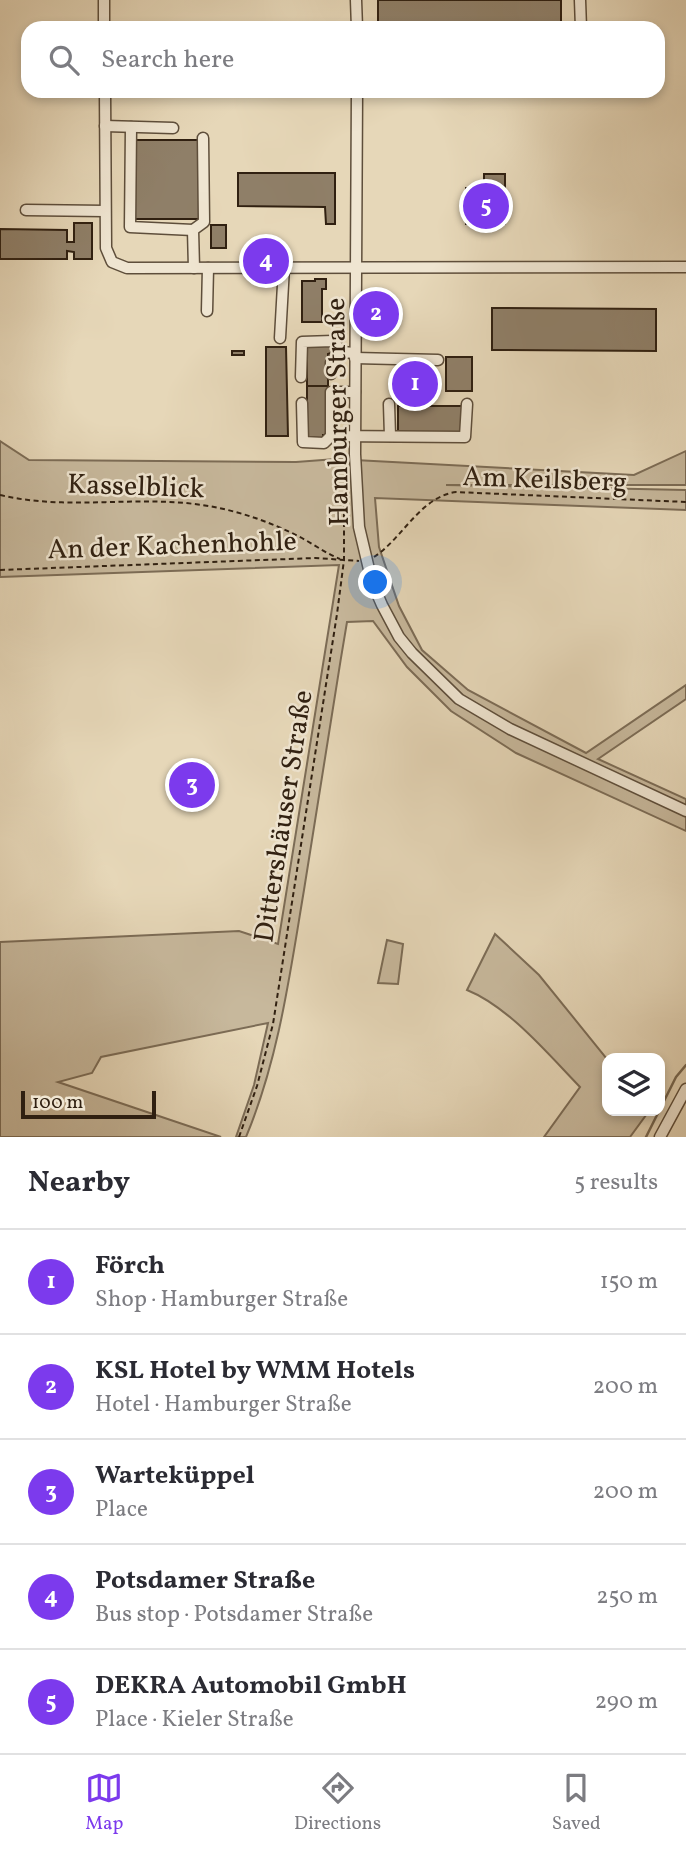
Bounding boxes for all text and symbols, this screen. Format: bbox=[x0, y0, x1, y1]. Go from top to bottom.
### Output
search box bbox=[21, 21, 665, 98]
icon: search bbox=[45, 41, 83, 79]
text: Search here bbox=[101, 42, 234, 78]
pin: 5 bbox=[463, 180, 509, 232]
pin: 4 bbox=[243, 235, 289, 287]
pin: 2 bbox=[353, 288, 399, 340]
street label: Hamburger Straße bbox=[317, 297, 360, 527]
pin: 1 bbox=[392, 358, 438, 410]
street label: Am Keilsberg bbox=[462, 458, 628, 503]
street label: Kasselblick bbox=[67, 466, 205, 509]
street label: An der Kachenhohle bbox=[47, 523, 297, 570]
your location bbox=[358, 565, 392, 599]
street label: Dittershäuser Straße bbox=[245, 687, 324, 945]
pin: 3 bbox=[169, 759, 215, 811]
map controls bbox=[602, 1053, 665, 1116]
button: layers bbox=[602, 1053, 665, 1116]
scale bar bbox=[21, 1088, 156, 1120]
text: 100 m bbox=[32, 1090, 83, 1116]
text: Nearby bbox=[28, 1162, 130, 1204]
text: 5 results bbox=[574, 1167, 658, 1199]
text: Förch bbox=[95, 1248, 165, 1284]
text: 1 bbox=[46, 1266, 56, 1298]
text: 150 m bbox=[600, 1266, 658, 1298]
text: Shop · Hamburger Straße bbox=[95, 1284, 348, 1316]
text: KSL Hotel by WMM Hotels bbox=[95, 1353, 415, 1389]
text: 2 bbox=[45, 1371, 57, 1403]
text: 200 m bbox=[593, 1371, 658, 1403]
text: Hotel · Hamburger Straße bbox=[95, 1389, 352, 1421]
text: Warteküppel bbox=[95, 1458, 255, 1494]
text: 3 bbox=[45, 1476, 57, 1508]
text: 200 m bbox=[593, 1476, 658, 1508]
text: Place bbox=[95, 1494, 148, 1526]
text: Potsdamer Straße bbox=[95, 1563, 315, 1599]
text: 4 bbox=[44, 1581, 58, 1613]
text: 250 m bbox=[596, 1581, 658, 1613]
text: Bus stop · Potsdamer Straße bbox=[95, 1599, 373, 1631]
text: DEKRA Automobil GmbH bbox=[95, 1668, 407, 1704]
text: 5 bbox=[45, 1686, 57, 1718]
text: 290 m bbox=[595, 1686, 658, 1718]
text: Place · Kieler Straße bbox=[95, 1704, 294, 1736]
tab: Map bbox=[85, 1769, 123, 1837]
tab: Directions bbox=[294, 1769, 381, 1837]
tab: Saved bbox=[552, 1769, 601, 1837]

